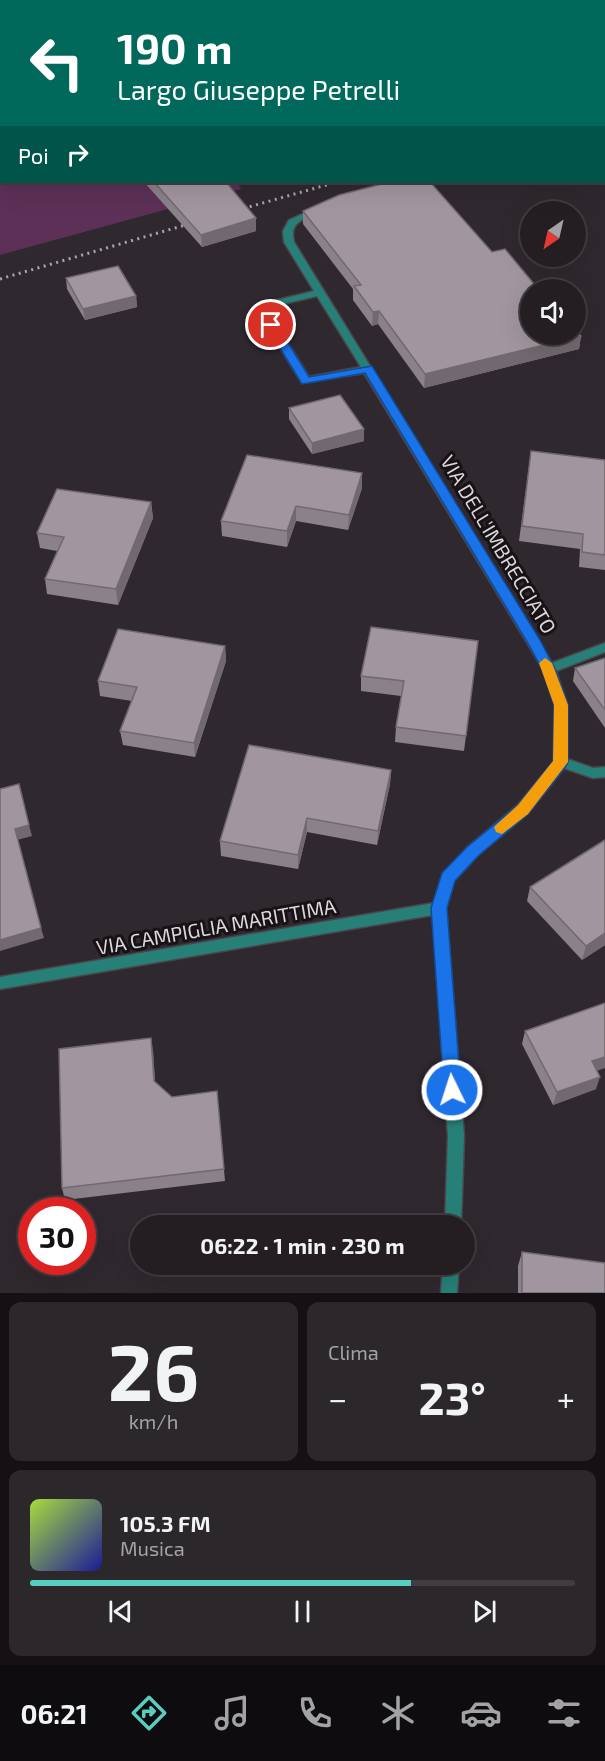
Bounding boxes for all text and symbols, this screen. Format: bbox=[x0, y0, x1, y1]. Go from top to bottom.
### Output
text: 190 m bbox=[117, 22, 233, 72]
icon: left bbox=[18, 24, 96, 102]
text: Largo Giuseppe Petrelli bbox=[117, 73, 400, 105]
icon: right bbox=[61, 138, 94, 171]
text: Poi bbox=[18, 142, 49, 168]
north arrow bbox=[520, 201, 586, 267]
map controls bbox=[520, 201, 586, 345]
button: sound bbox=[520, 279, 586, 345]
pin bbox=[245, 299, 296, 350]
icon: arrive bbox=[254, 308, 287, 341]
street label: VIA DELL'IMBRECCIATO bbox=[436, 450, 562, 638]
street label: VIA CAMPIGLIA MARITTIMA bbox=[94, 893, 338, 959]
position arrow bbox=[420, 1058, 484, 1122]
speed limit sign: 30 bbox=[18, 1197, 96, 1275]
text: 06:22 · 1 min · 230 m bbox=[200, 1232, 405, 1258]
text: 26 bbox=[108, 1323, 199, 1417]
text: Clima bbox=[328, 1340, 379, 1364]
text: 23° bbox=[418, 1370, 486, 1424]
text: − bbox=[328, 1378, 347, 1418]
text: + bbox=[557, 1378, 575, 1418]
text: km/h bbox=[129, 1409, 178, 1433]
text: 105.3 FM bbox=[120, 1510, 211, 1536]
text: Musica bbox=[120, 1536, 185, 1560]
icon: previous bbox=[104, 1595, 137, 1628]
icon: pause bbox=[286, 1595, 319, 1628]
icon: next bbox=[468, 1595, 501, 1628]
icon: directions bbox=[128, 1692, 170, 1734]
icon: music bbox=[211, 1692, 253, 1734]
icon: phone bbox=[294, 1692, 336, 1734]
icon: climate bbox=[377, 1692, 419, 1734]
icon: car bbox=[460, 1692, 502, 1734]
icon: filters bbox=[543, 1692, 585, 1734]
text: 06:21 bbox=[20, 1697, 88, 1729]

